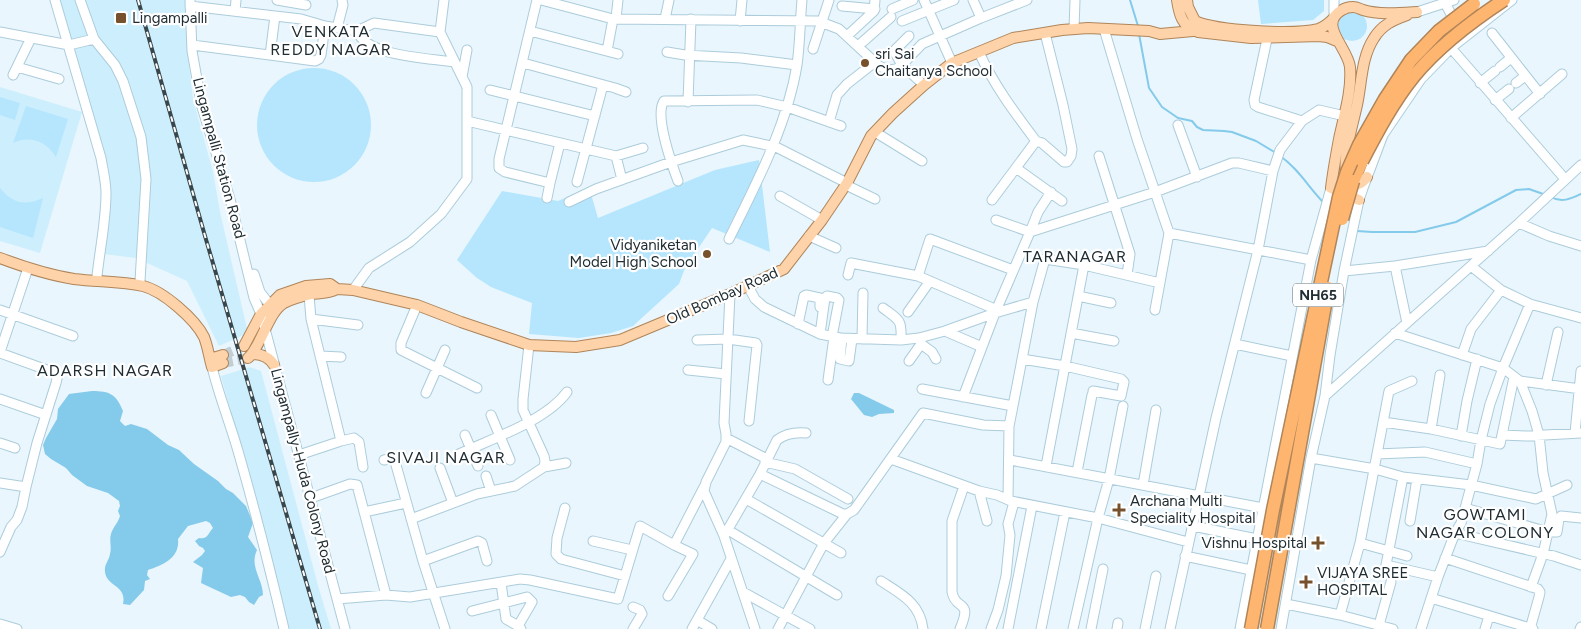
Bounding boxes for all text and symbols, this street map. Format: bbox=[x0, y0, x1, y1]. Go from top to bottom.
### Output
place label: Lingampalli bbox=[132, 9, 207, 27]
marker: Lingampalli bbox=[114, 11, 128, 25]
district label: VENKATA REDDY NAGAR bbox=[270, 22, 392, 59]
place label: sri Sai Chaitanya School bbox=[875, 45, 992, 80]
marker: sri Sai Chaitanya School bbox=[859, 57, 871, 69]
street label: Lingampalli Station Road bbox=[189, 75, 249, 241]
place label: Vidyaniketan Model High School bbox=[570, 236, 697, 271]
district label: TARANAGAR bbox=[1023, 247, 1127, 266]
marker: Vidyaniketan Model High School bbox=[701, 248, 713, 260]
street label: Old Bombay Road bbox=[663, 263, 781, 329]
road number: NH65 bbox=[1293, 284, 1343, 306]
district label: ADARSH NAGAR bbox=[37, 361, 173, 380]
street label: Lingampally-Huda Colony Road bbox=[267, 366, 339, 576]
district label: SIVAJI NAGAR bbox=[386, 448, 506, 467]
place label: Archana Multi Speciality Hospital bbox=[1130, 492, 1255, 527]
marker: Archana Multi Speciality Hospital bbox=[1112, 503, 1126, 517]
district label: GOWTAMI NAGAR COLONY bbox=[1416, 505, 1554, 542]
place label: Vishnu Hospital bbox=[1201, 534, 1307, 552]
marker: Vishnu Hospital bbox=[1311, 536, 1325, 550]
place label: VIJAYA SREE HOSPITAL bbox=[1317, 564, 1408, 599]
marker: VIJAYA SREE HOSPITAL bbox=[1299, 575, 1313, 589]

